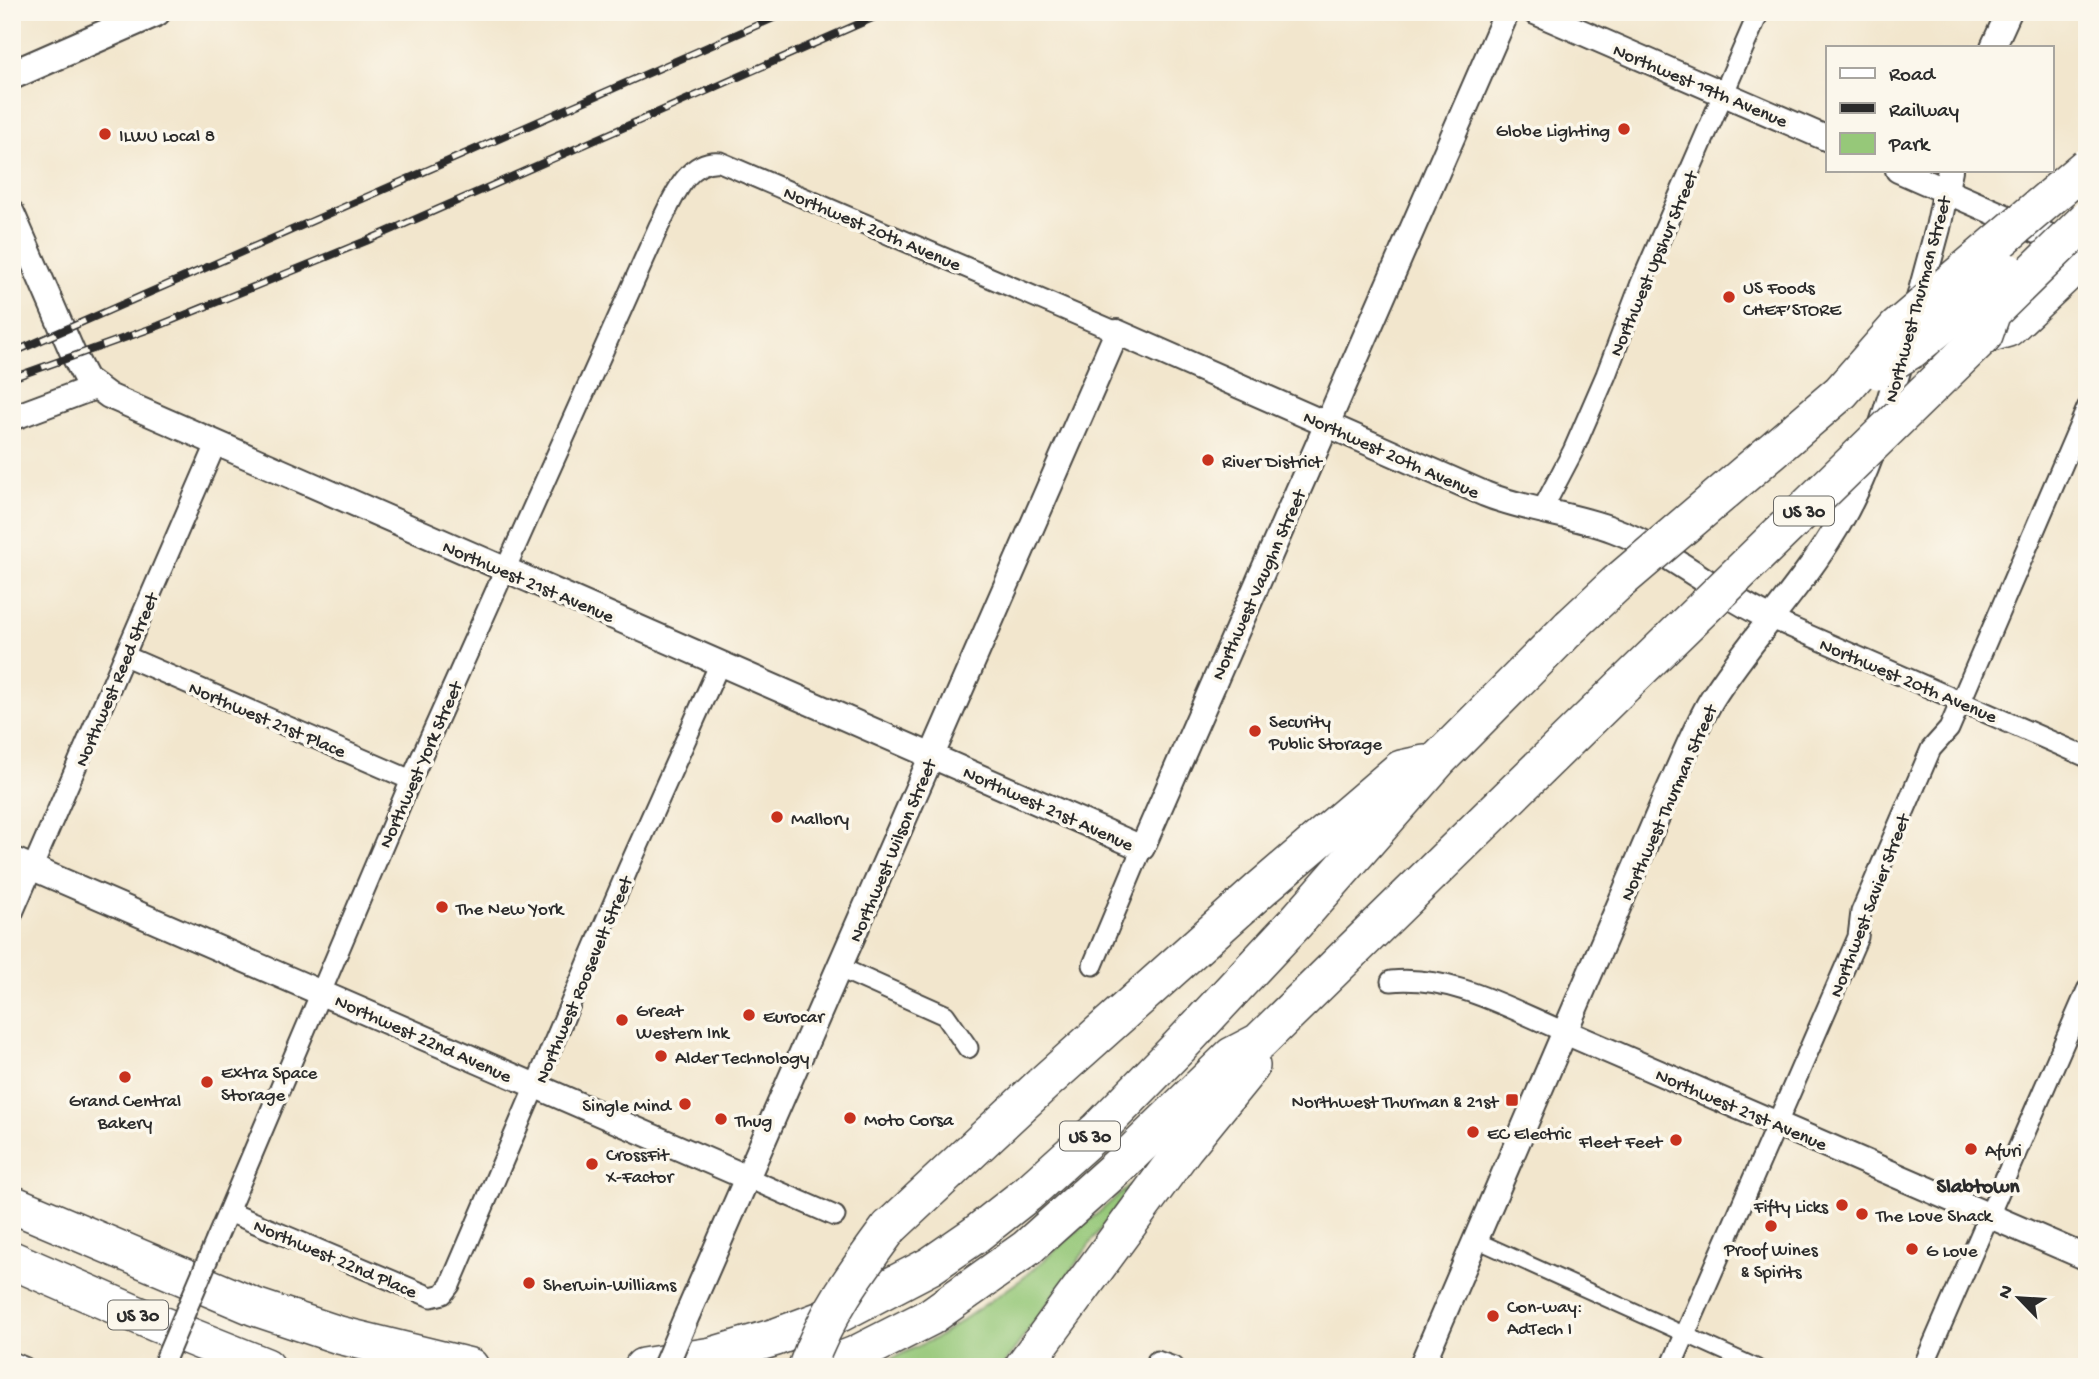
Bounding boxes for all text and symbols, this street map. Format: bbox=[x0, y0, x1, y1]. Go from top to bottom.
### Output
street label: Northwest 19th Avenue bbox=[1609, 40, 1791, 135]
legend bbox=[1826, 46, 2054, 172]
text: Road bbox=[1889, 64, 1937, 89]
text: Railway bbox=[1889, 100, 1959, 125]
place label: Globe Lighting bbox=[1496, 121, 1610, 144]
marker: Globe Lighting bbox=[1616, 121, 1632, 137]
marker: ILWU Local 8 bbox=[97, 126, 113, 142]
place label: ILWU Local 8 bbox=[119, 126, 215, 149]
text: Park bbox=[1888, 134, 1932, 159]
street label: Northwest Upshur Street bbox=[1606, 166, 1706, 360]
street label: Northwest 20th Avenue bbox=[779, 182, 964, 278]
street label: Northwest Thurman Street bbox=[1881, 192, 1959, 405]
place label: US Foods CHEF’STORE bbox=[1743, 278, 1842, 323]
marker: US Foods CHEF’STORE bbox=[1721, 289, 1737, 305]
street label: Northwest 20th Avenue bbox=[1299, 407, 1482, 506]
marker: River District bbox=[1200, 452, 1216, 468]
place label: River District bbox=[1222, 452, 1324, 475]
street label: Northwest Vaughn Street bbox=[1208, 485, 1314, 684]
road number: US 30 bbox=[1774, 496, 1834, 526]
street label: Northwest 21st Avenue bbox=[438, 537, 617, 630]
street label: Northwest Reed Street bbox=[71, 588, 166, 771]
street label: Northwest 20th Avenue bbox=[1815, 634, 2000, 730]
street label: Northwest York Street bbox=[375, 677, 470, 852]
street label: Northwest 21st Place bbox=[185, 678, 349, 765]
street label: Northwest Thurman Street bbox=[1617, 700, 1725, 905]
place label: Security Public Storage bbox=[1268, 712, 1382, 757]
marker: Security Public Storage bbox=[1247, 723, 1263, 739]
street label: Northwest Wilson Street bbox=[845, 754, 944, 946]
street label: Northwest 21st Avenue bbox=[959, 762, 1137, 858]
marker: Mallory bbox=[769, 809, 785, 825]
place label: Mallory bbox=[791, 809, 850, 832]
street label: Northwest Savier Street bbox=[1826, 809, 1918, 1001]
street label: Northwest Roosevelt Street bbox=[531, 871, 640, 1087]
marker: The New York bbox=[434, 899, 450, 915]
place label: The New York bbox=[455, 899, 565, 922]
street label: Northwest 22nd Avenue bbox=[331, 991, 515, 1090]
place label: Great Western Ink bbox=[636, 1001, 730, 1046]
marker: Eurocar bbox=[741, 1007, 757, 1023]
place label: Eurocar bbox=[763, 1007, 826, 1030]
marker: Great Western Ink bbox=[614, 1012, 630, 1028]
marker: Alder Technology bbox=[653, 1048, 669, 1064]
place label: Alder Technology bbox=[675, 1048, 810, 1071]
place label: Extra Space Storage bbox=[221, 1063, 318, 1108]
street label: Northwest 21st Avenue bbox=[1651, 1065, 1830, 1158]
marker: Grand Central Bakery bbox=[117, 1069, 133, 1085]
marker: Extra Space Storage bbox=[199, 1074, 215, 1090]
place label: Grand Central Bakery bbox=[69, 1091, 181, 1136]
place label: Northwest Thurman & 21st bbox=[1292, 1092, 1500, 1115]
marker: Northwest Thurman & 21st bbox=[1504, 1092, 1520, 1108]
place label: Single Mind bbox=[582, 1096, 673, 1119]
marker: Single Mind bbox=[677, 1096, 693, 1112]
marker: Moto Corsa bbox=[842, 1110, 858, 1126]
place label: Moto Corsa bbox=[864, 1110, 955, 1133]
marker: Thug bbox=[713, 1111, 729, 1127]
place label: Thug bbox=[734, 1111, 772, 1134]
road number: US 30 bbox=[1060, 1121, 1120, 1150]
marker: EC Electric bbox=[1465, 1124, 1481, 1140]
place label: EC Electric bbox=[1487, 1124, 1572, 1147]
place label: Fleet Feet bbox=[1578, 1132, 1664, 1155]
marker: Fleet Feet bbox=[1668, 1132, 1684, 1148]
marker: Afuri bbox=[1963, 1141, 1979, 1157]
place label: Afuri bbox=[1985, 1141, 2022, 1164]
place label: CrossFit X-Factor bbox=[605, 1145, 675, 1190]
marker: CrossFit X-Factor bbox=[584, 1156, 600, 1172]
district label: Slabtown bbox=[1937, 1176, 2020, 1201]
place label: Fifty Licks bbox=[1753, 1197, 1829, 1220]
marker: Fifty Licks bbox=[1834, 1197, 1850, 1213]
marker: The Love Shack bbox=[1854, 1206, 1870, 1222]
place label: The Love Shack bbox=[1875, 1206, 1993, 1229]
street label: Northwest 22nd Place bbox=[249, 1215, 420, 1305]
marker: Proof Wines & Spirits bbox=[1763, 1218, 1779, 1234]
place label: Proof Wines & Spirits bbox=[1723, 1240, 1819, 1285]
marker: G Love bbox=[1904, 1241, 1920, 1257]
place label: G Love bbox=[1926, 1241, 1978, 1264]
north arrow bbox=[1983, 1264, 2054, 1334]
marker: Sherwin-Williams bbox=[521, 1275, 537, 1291]
place label: Sherwin-Williams bbox=[543, 1275, 677, 1298]
text: N bbox=[1994, 1282, 2020, 1303]
place label: Con-way: AdTech I bbox=[1507, 1297, 1583, 1342]
road number: US 30 bbox=[108, 1300, 168, 1330]
marker: Con-way: AdTech I bbox=[1485, 1308, 1501, 1324]

